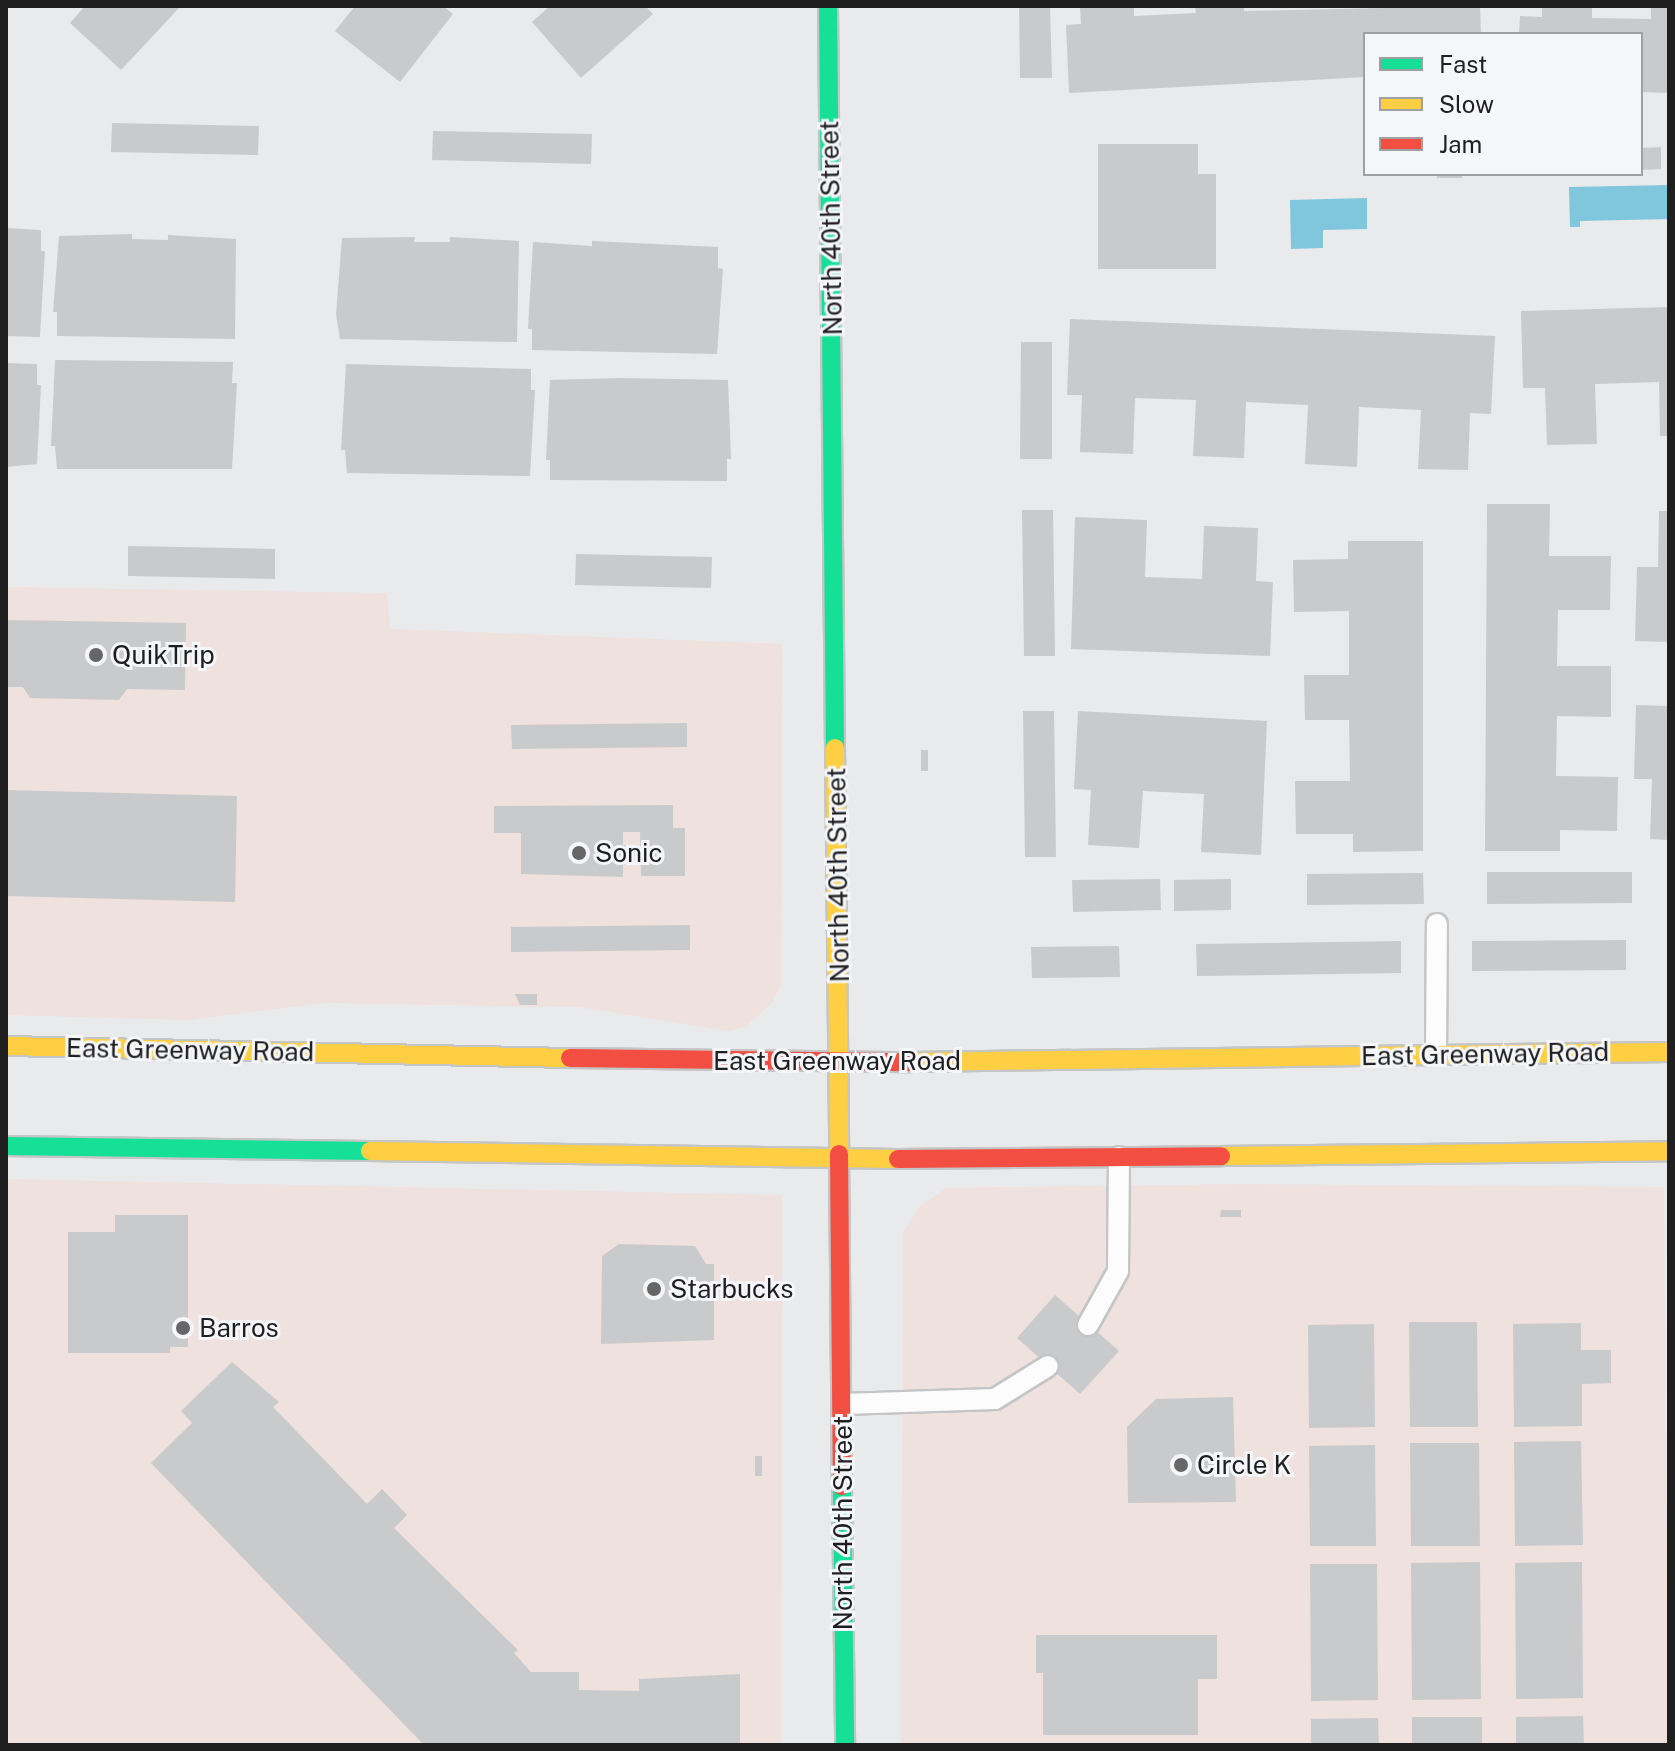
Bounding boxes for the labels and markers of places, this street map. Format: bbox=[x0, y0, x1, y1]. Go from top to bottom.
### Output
place label: QuikTrip bbox=[112, 639, 215, 671]
marker: QuikTrip bbox=[87, 646, 105, 664]
place label: Sonic bbox=[595, 837, 663, 869]
marker: Sonic bbox=[570, 844, 588, 862]
place label: Starbucks bbox=[670, 1273, 793, 1305]
marker: Starbucks bbox=[645, 1280, 663, 1298]
place label: Barros bbox=[199, 1312, 279, 1344]
marker: Barros bbox=[174, 1319, 192, 1337]
place label: Circle K bbox=[1197, 1449, 1291, 1481]
marker: Circle K bbox=[1172, 1456, 1190, 1474]

